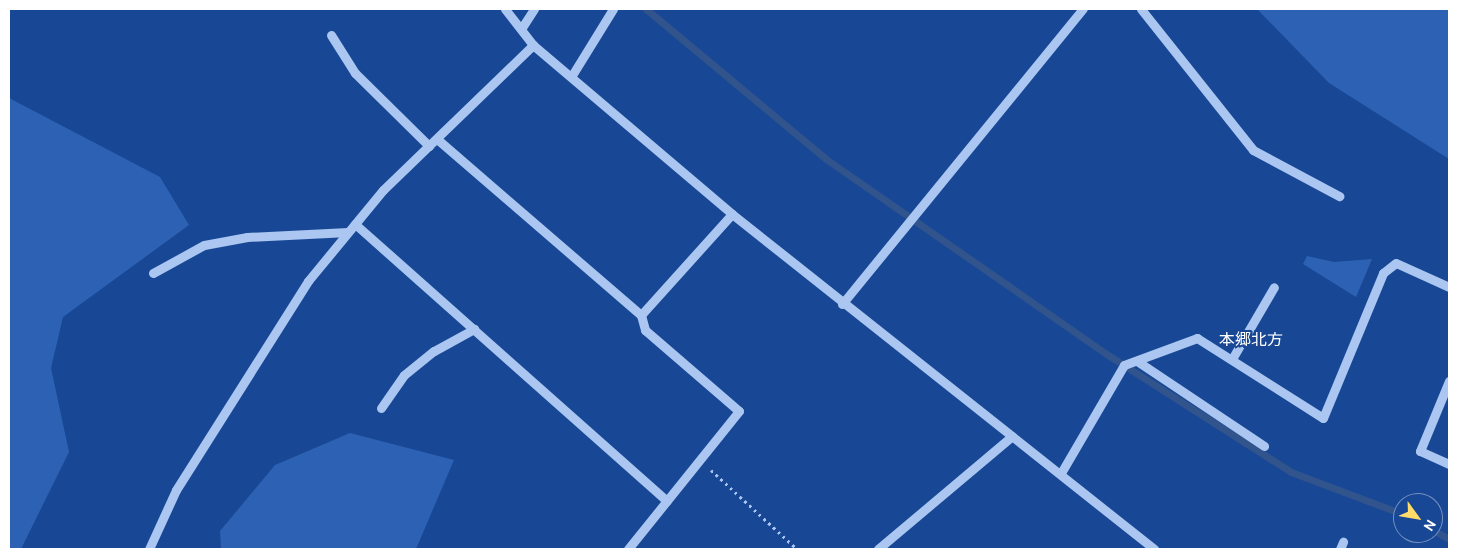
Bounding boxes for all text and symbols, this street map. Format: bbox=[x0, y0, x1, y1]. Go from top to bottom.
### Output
district label: 本郷北方 bbox=[1219, 330, 1283, 350]
north arrow bbox=[1393, 493, 1443, 543]
text: N bbox=[1420, 516, 1440, 534]

